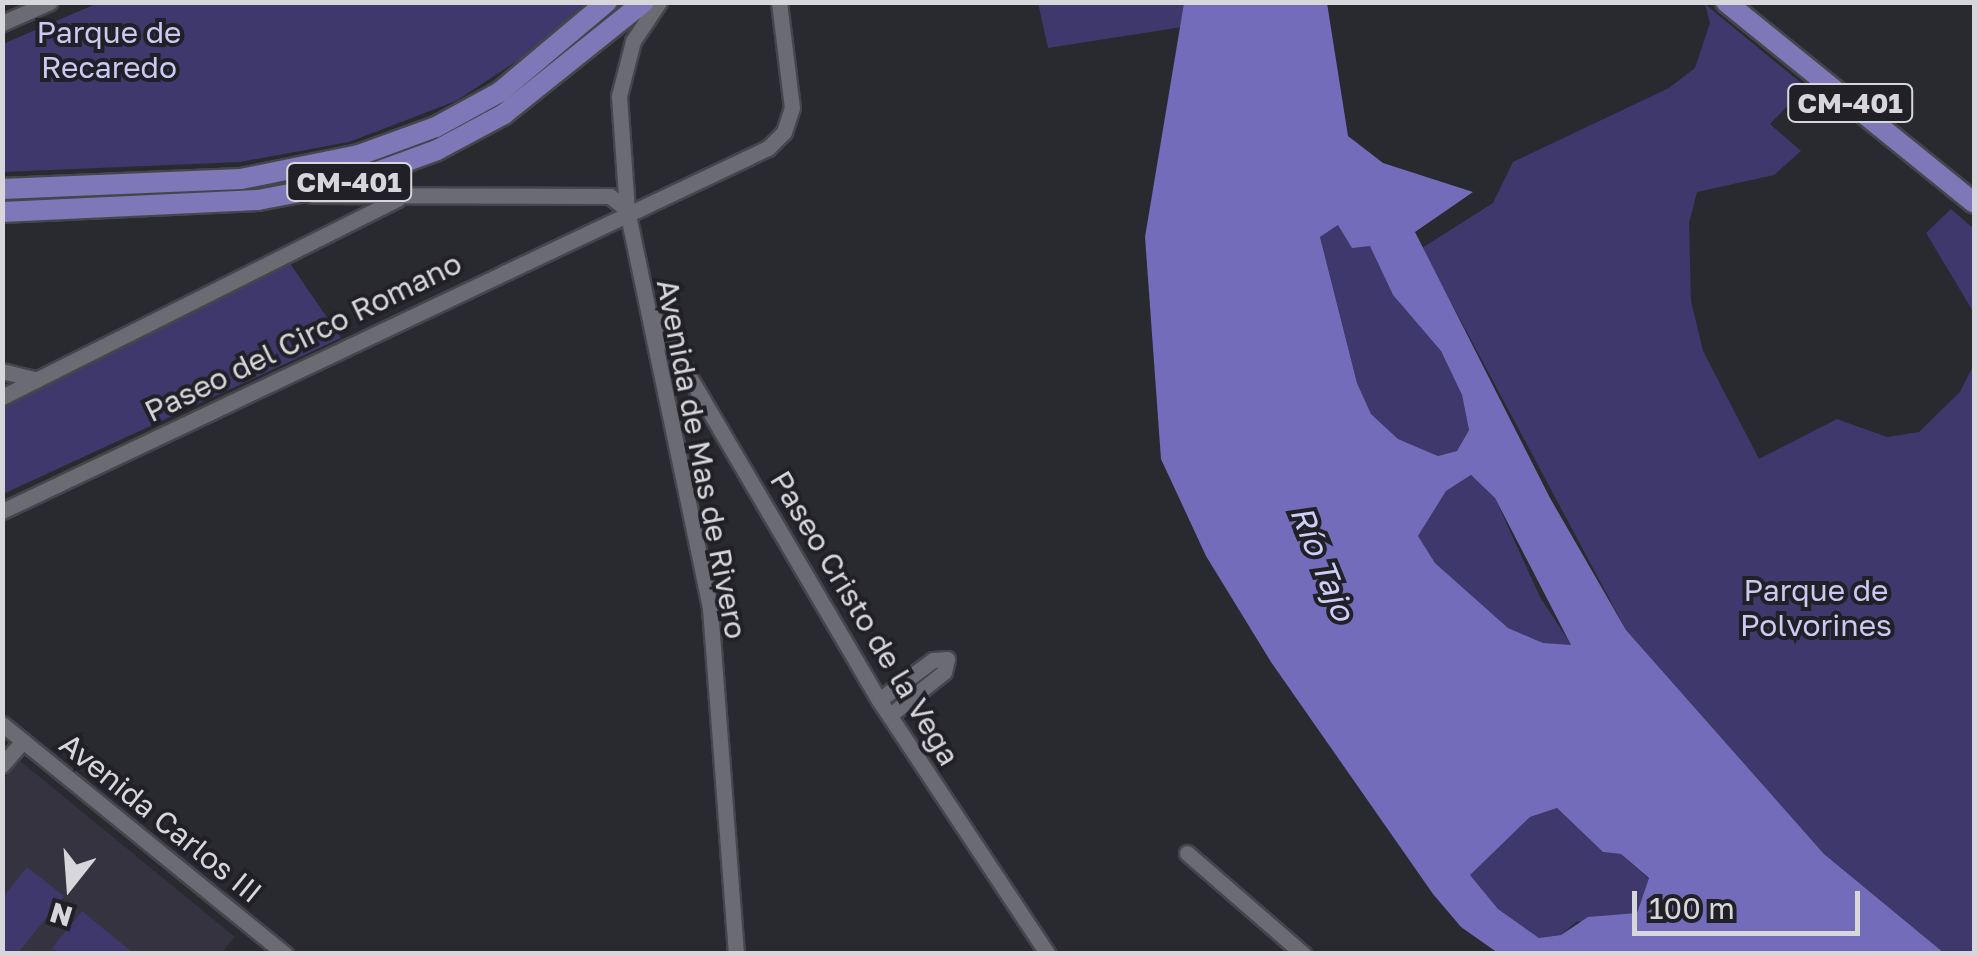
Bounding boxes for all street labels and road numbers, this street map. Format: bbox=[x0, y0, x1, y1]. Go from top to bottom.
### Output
road number: CM-401 bbox=[1785, 80, 1915, 126]
road number: CM-401 bbox=[284, 159, 414, 205]
street label: Paseo del Circo Romano bbox=[139, 245, 467, 429]
street label: Avenida de Mas de Rivero bbox=[649, 276, 755, 642]
street label: Paseo Cristo de la Vega bbox=[763, 464, 967, 772]
street label: Avenida Carlos III bbox=[53, 726, 269, 910]

